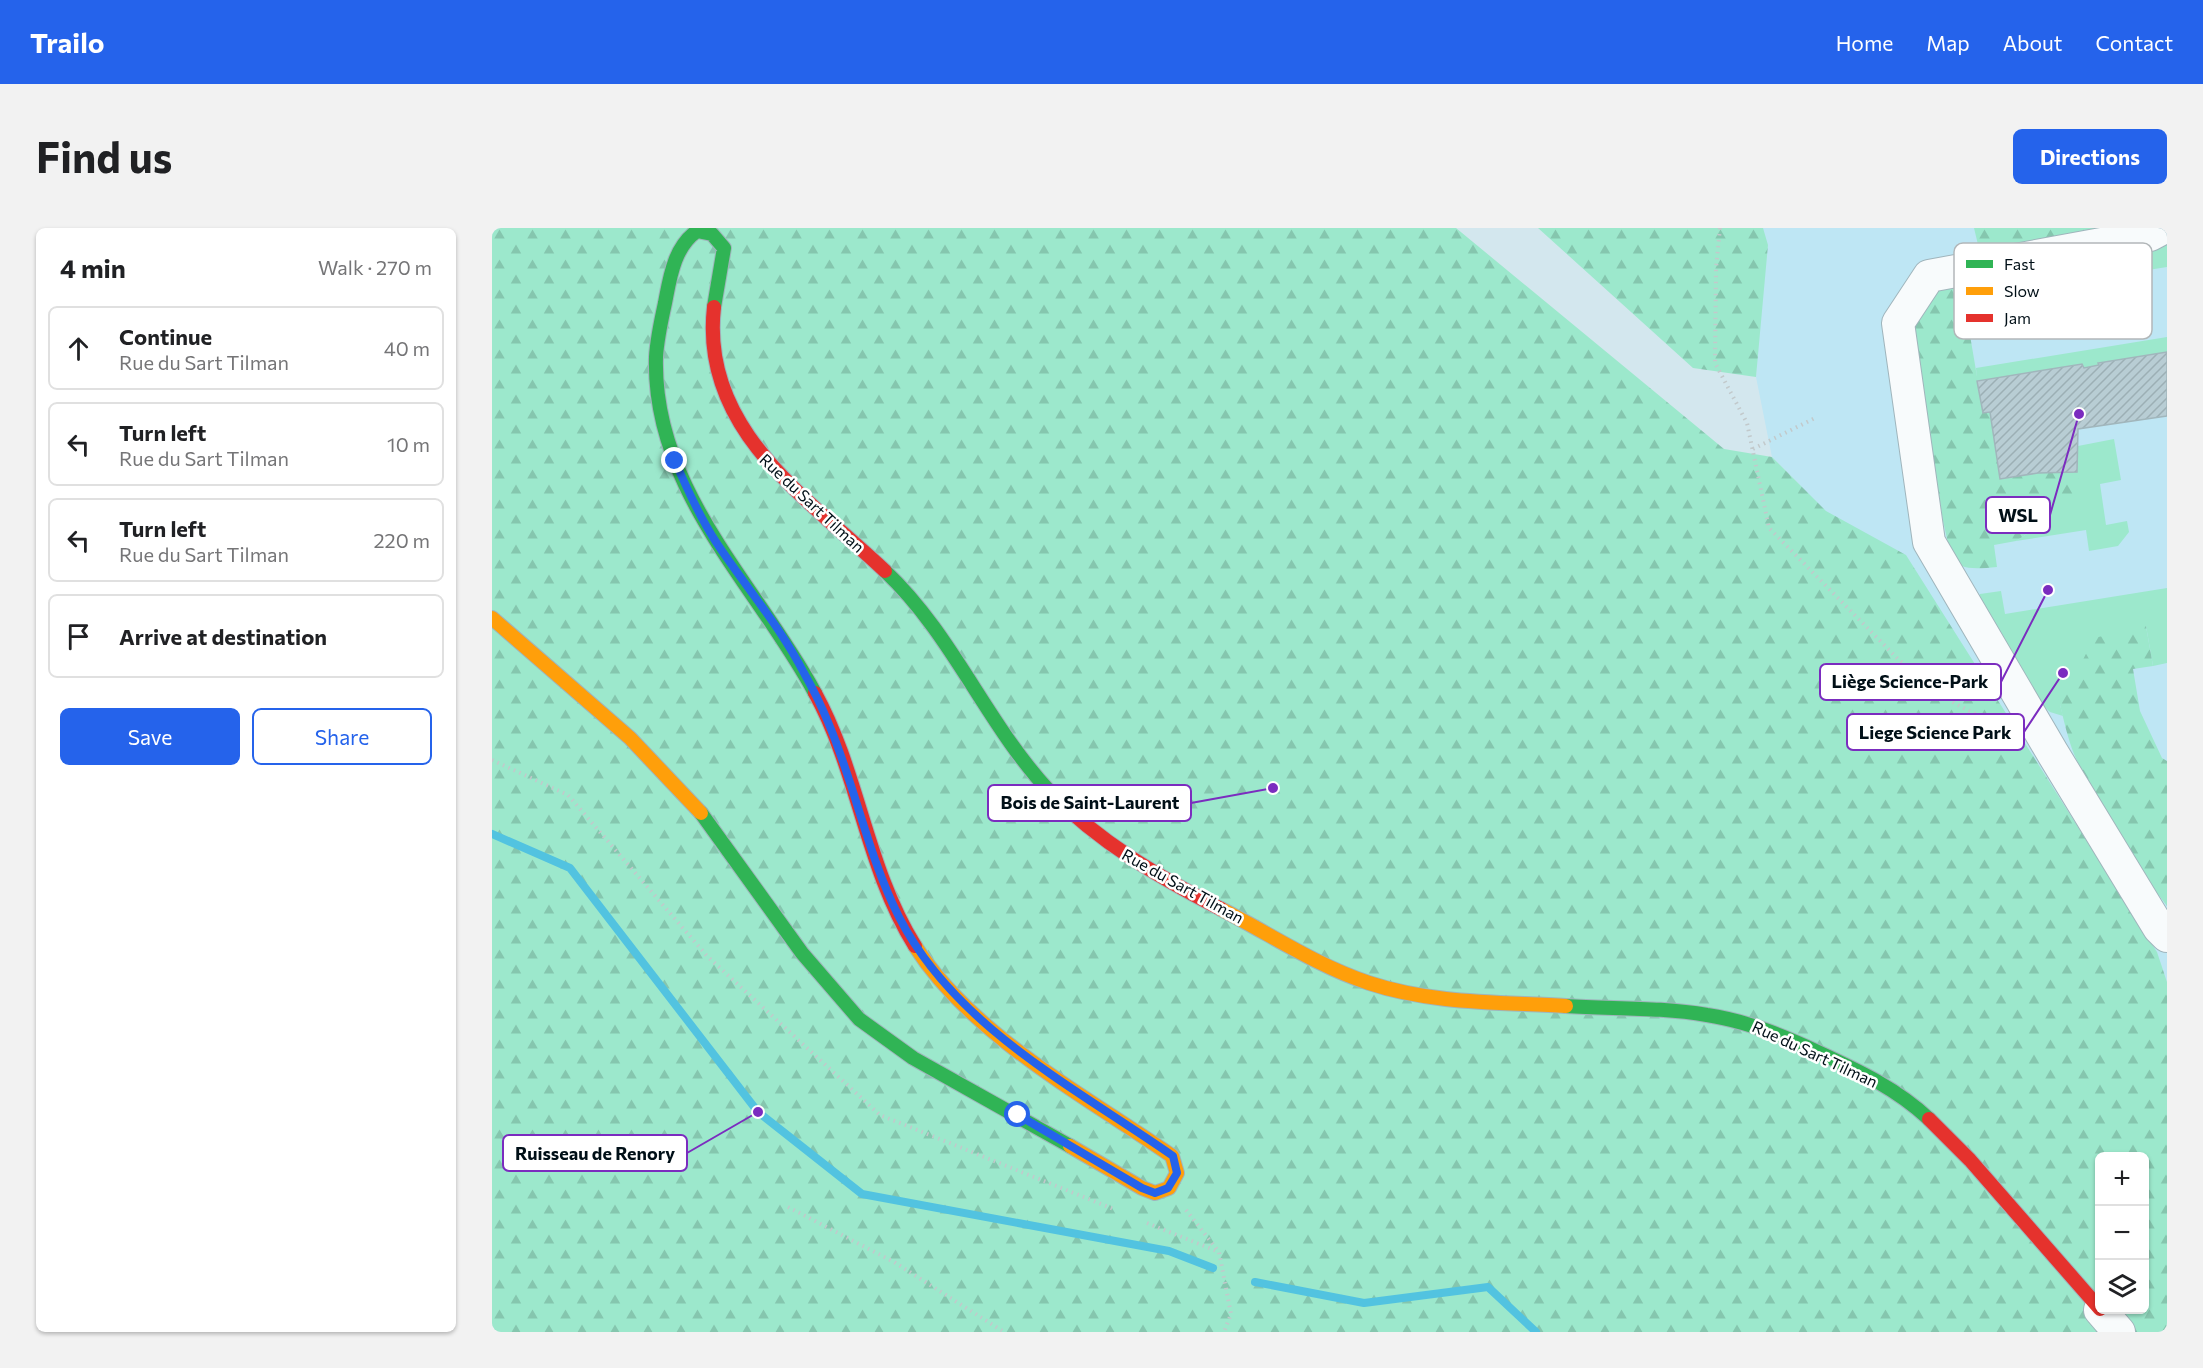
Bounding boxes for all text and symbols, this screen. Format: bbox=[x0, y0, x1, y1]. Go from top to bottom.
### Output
text: Trailo bbox=[30, 25, 105, 59]
text: Home bbox=[1836, 30, 1893, 55]
text: Map bbox=[1926, 30, 1970, 55]
text: About bbox=[2003, 30, 2062, 55]
text: Contact bbox=[2095, 30, 2173, 55]
button: Directions bbox=[2013, 129, 2167, 184]
text: Find us bbox=[36, 130, 172, 182]
legend bbox=[1954, 243, 2152, 339]
text: 4 min bbox=[60, 252, 126, 283]
text: Fast bbox=[2004, 254, 2035, 273]
text: Walk · 270 m bbox=[318, 255, 432, 279]
text: Slow bbox=[2004, 281, 2040, 300]
text: Jam bbox=[2004, 308, 2031, 327]
text: Continue bbox=[119, 323, 212, 350]
icon: ahead bbox=[62, 332, 95, 365]
text: 40 m bbox=[384, 336, 430, 360]
text: Rue du Sart Tilman bbox=[119, 350, 289, 374]
text: Turn left bbox=[119, 419, 206, 446]
icon: left bbox=[62, 428, 95, 461]
text: 10 m bbox=[387, 432, 430, 456]
text: Rue du Sart Tilman bbox=[119, 446, 289, 470]
route end bbox=[661, 447, 687, 473]
street label: Rue du Sart Tilman bbox=[756, 449, 869, 556]
callout: WSL bbox=[1986, 497, 2050, 533]
text: WSL bbox=[1998, 504, 2038, 526]
text: Turn left bbox=[119, 515, 206, 542]
icon: left bbox=[62, 524, 95, 557]
text: 220 m bbox=[374, 528, 430, 552]
text: Rue du Sart Tilman bbox=[119, 542, 289, 566]
icon: arrive bbox=[62, 620, 95, 653]
text: Arrive at destination bbox=[119, 623, 327, 650]
callout: Liège Science-Park bbox=[1820, 664, 2001, 700]
text: Liège Science-Park bbox=[1832, 670, 1989, 692]
button: Save bbox=[60, 708, 240, 765]
button: Share bbox=[252, 708, 432, 765]
callout: Liege Science Park bbox=[1847, 714, 2024, 750]
text: Liege Science Park bbox=[1859, 721, 2012, 743]
callout: Bois de Saint-Laurent bbox=[988, 785, 1191, 821]
text: Bois de Saint-Laurent bbox=[1001, 791, 1180, 813]
street label: Rue du Sart Tilman bbox=[1119, 844, 1247, 927]
street label: Rue du Sart Tilman bbox=[1750, 1016, 1881, 1091]
route start bbox=[1004, 1101, 1030, 1127]
callout: Ruisseau de Renory bbox=[503, 1135, 687, 1171]
text: Ruisseau de Renory bbox=[515, 1142, 675, 1164]
map controls bbox=[2095, 1152, 2149, 1314]
button: + bbox=[2095, 1152, 2149, 1206]
button: − bbox=[2095, 1206, 2149, 1260]
button: layers bbox=[2095, 1260, 2149, 1314]

